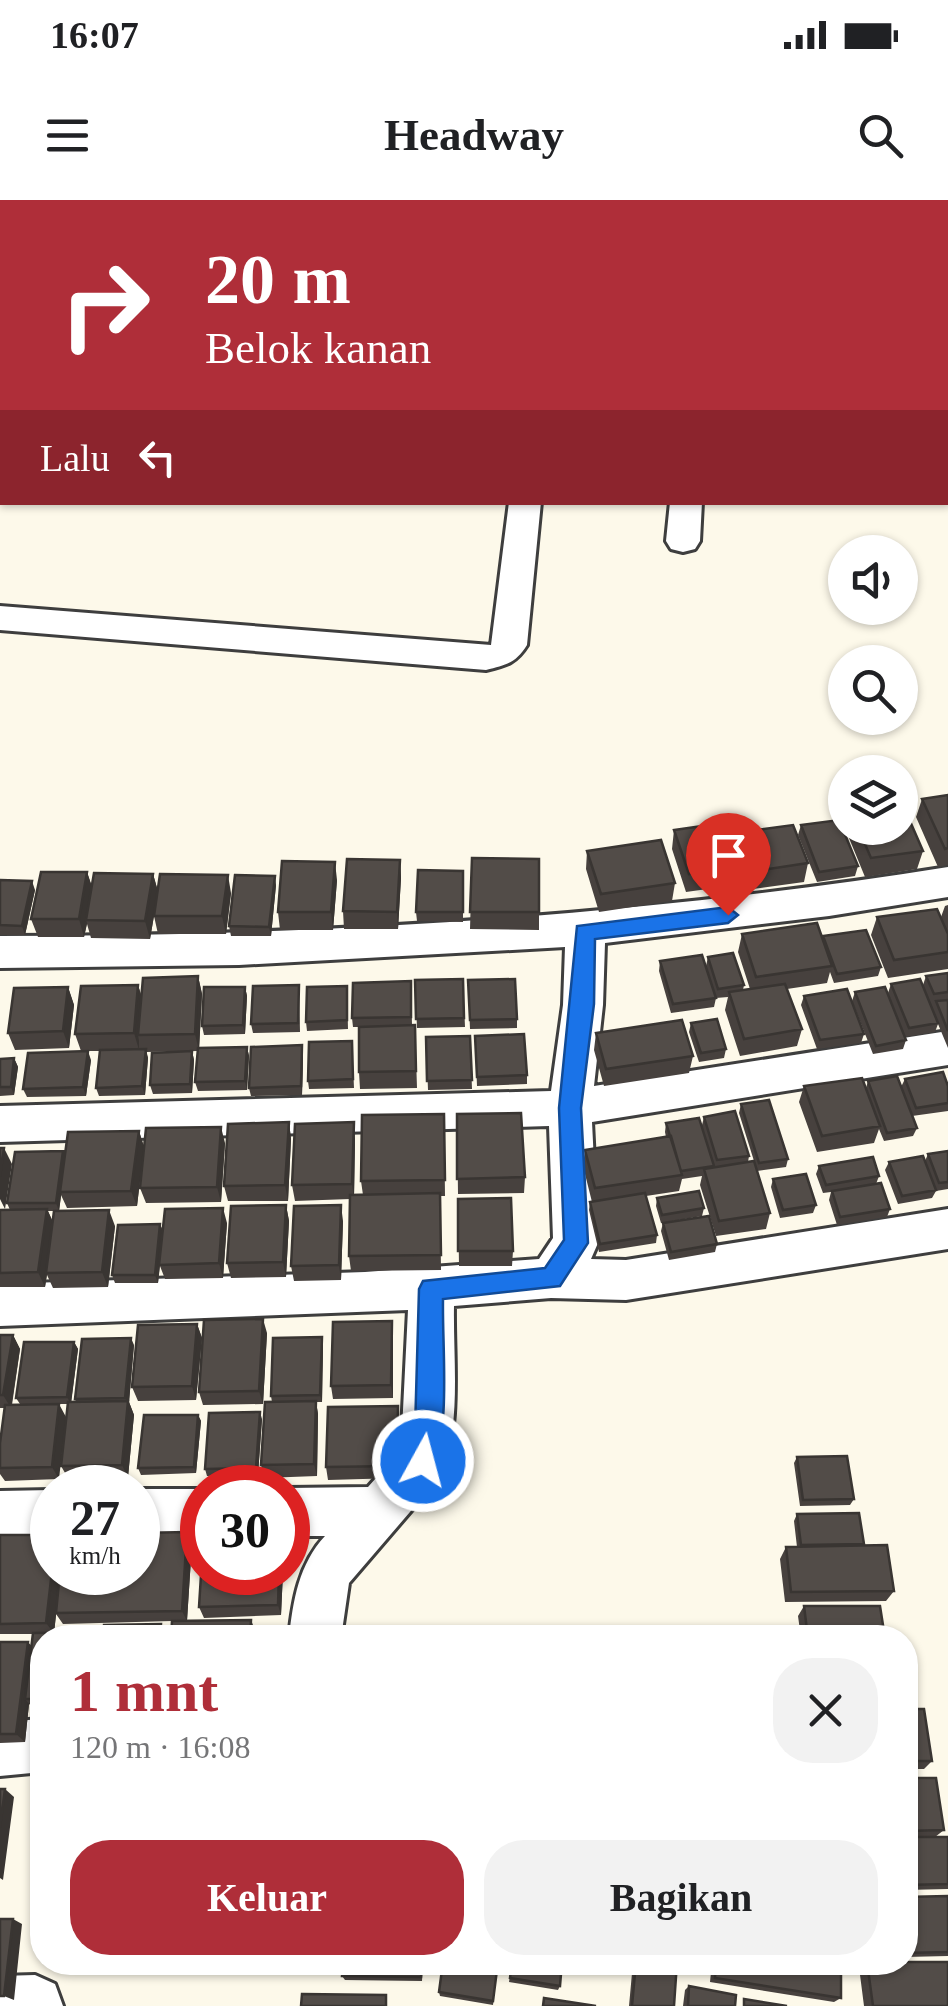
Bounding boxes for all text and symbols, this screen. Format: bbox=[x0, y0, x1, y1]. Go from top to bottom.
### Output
text: 16:07 bbox=[50, 14, 139, 56]
icon: menu bbox=[40, 108, 95, 163]
icon: search bbox=[853, 108, 908, 163]
text: Headway bbox=[384, 110, 564, 160]
icon: right bbox=[40, 240, 170, 370]
text: 20 m bbox=[205, 241, 351, 318]
text: Belok kanan bbox=[205, 323, 431, 373]
icon: left bbox=[130, 430, 185, 485]
text: Lalu bbox=[40, 437, 110, 479]
map controls bbox=[828, 535, 918, 845]
button: sound bbox=[828, 535, 918, 625]
button: search bbox=[828, 645, 918, 735]
button: layers bbox=[828, 755, 918, 845]
pin bbox=[686, 813, 771, 916]
icon: arrive bbox=[701, 828, 756, 883]
position arrow bbox=[371, 1409, 475, 1513]
speed limit sign: 30 bbox=[180, 1465, 310, 1595]
text: 27 bbox=[70, 1490, 120, 1546]
text: km/h bbox=[69, 1542, 121, 1569]
text: 1 mnt bbox=[70, 1658, 218, 1724]
button: close bbox=[773, 1658, 878, 1763]
text: 120 m · 16:08 bbox=[70, 1729, 250, 1765]
button: Keluar bbox=[70, 1840, 464, 1955]
button: Bagikan bbox=[484, 1840, 878, 1955]

